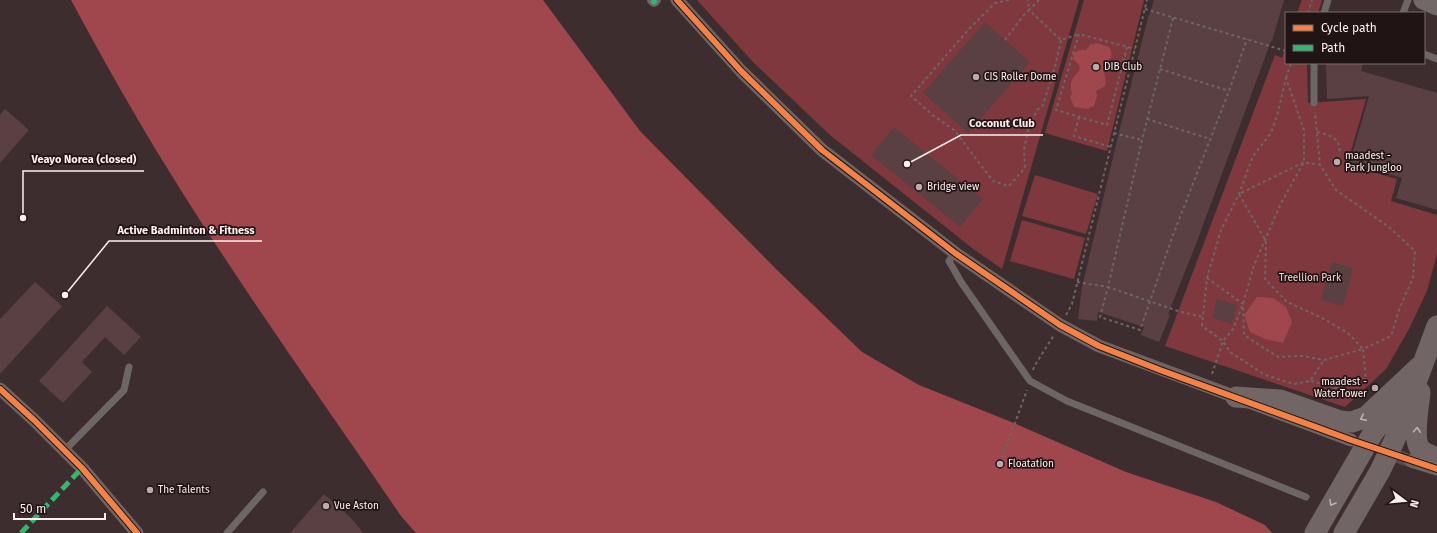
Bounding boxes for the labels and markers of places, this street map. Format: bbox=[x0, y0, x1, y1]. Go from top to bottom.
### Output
place label: DIB Club bbox=[1104, 61, 1142, 73]
marker: DIB Club bbox=[1091, 62, 1101, 72]
place label: CIS Roller Dome bbox=[984, 71, 1056, 83]
marker: CIS Roller Dome bbox=[971, 72, 981, 82]
callout: Coconut Club bbox=[961, 112, 1043, 135]
callout: Veayo Norea (closed) bbox=[23, 148, 144, 171]
place label: maadest - Park Jungloo bbox=[1345, 150, 1402, 174]
marker: maadest - Park Jungloo bbox=[1332, 157, 1342, 167]
place label: Bridge view bbox=[927, 181, 979, 193]
marker: Bridge view bbox=[914, 182, 924, 192]
callout: Active Badminton & Fitness bbox=[109, 218, 262, 241]
place label: maadest - WaterTower bbox=[1314, 376, 1367, 400]
marker: maadest - WaterTower bbox=[1370, 383, 1380, 393]
place label: Floatation bbox=[1008, 458, 1054, 470]
marker: Floatation bbox=[995, 459, 1005, 469]
place label: The Talents bbox=[158, 484, 210, 496]
marker: The Talents bbox=[145, 485, 155, 495]
place label: Vue Aston bbox=[334, 500, 379, 512]
marker: Vue Aston bbox=[321, 501, 331, 511]

